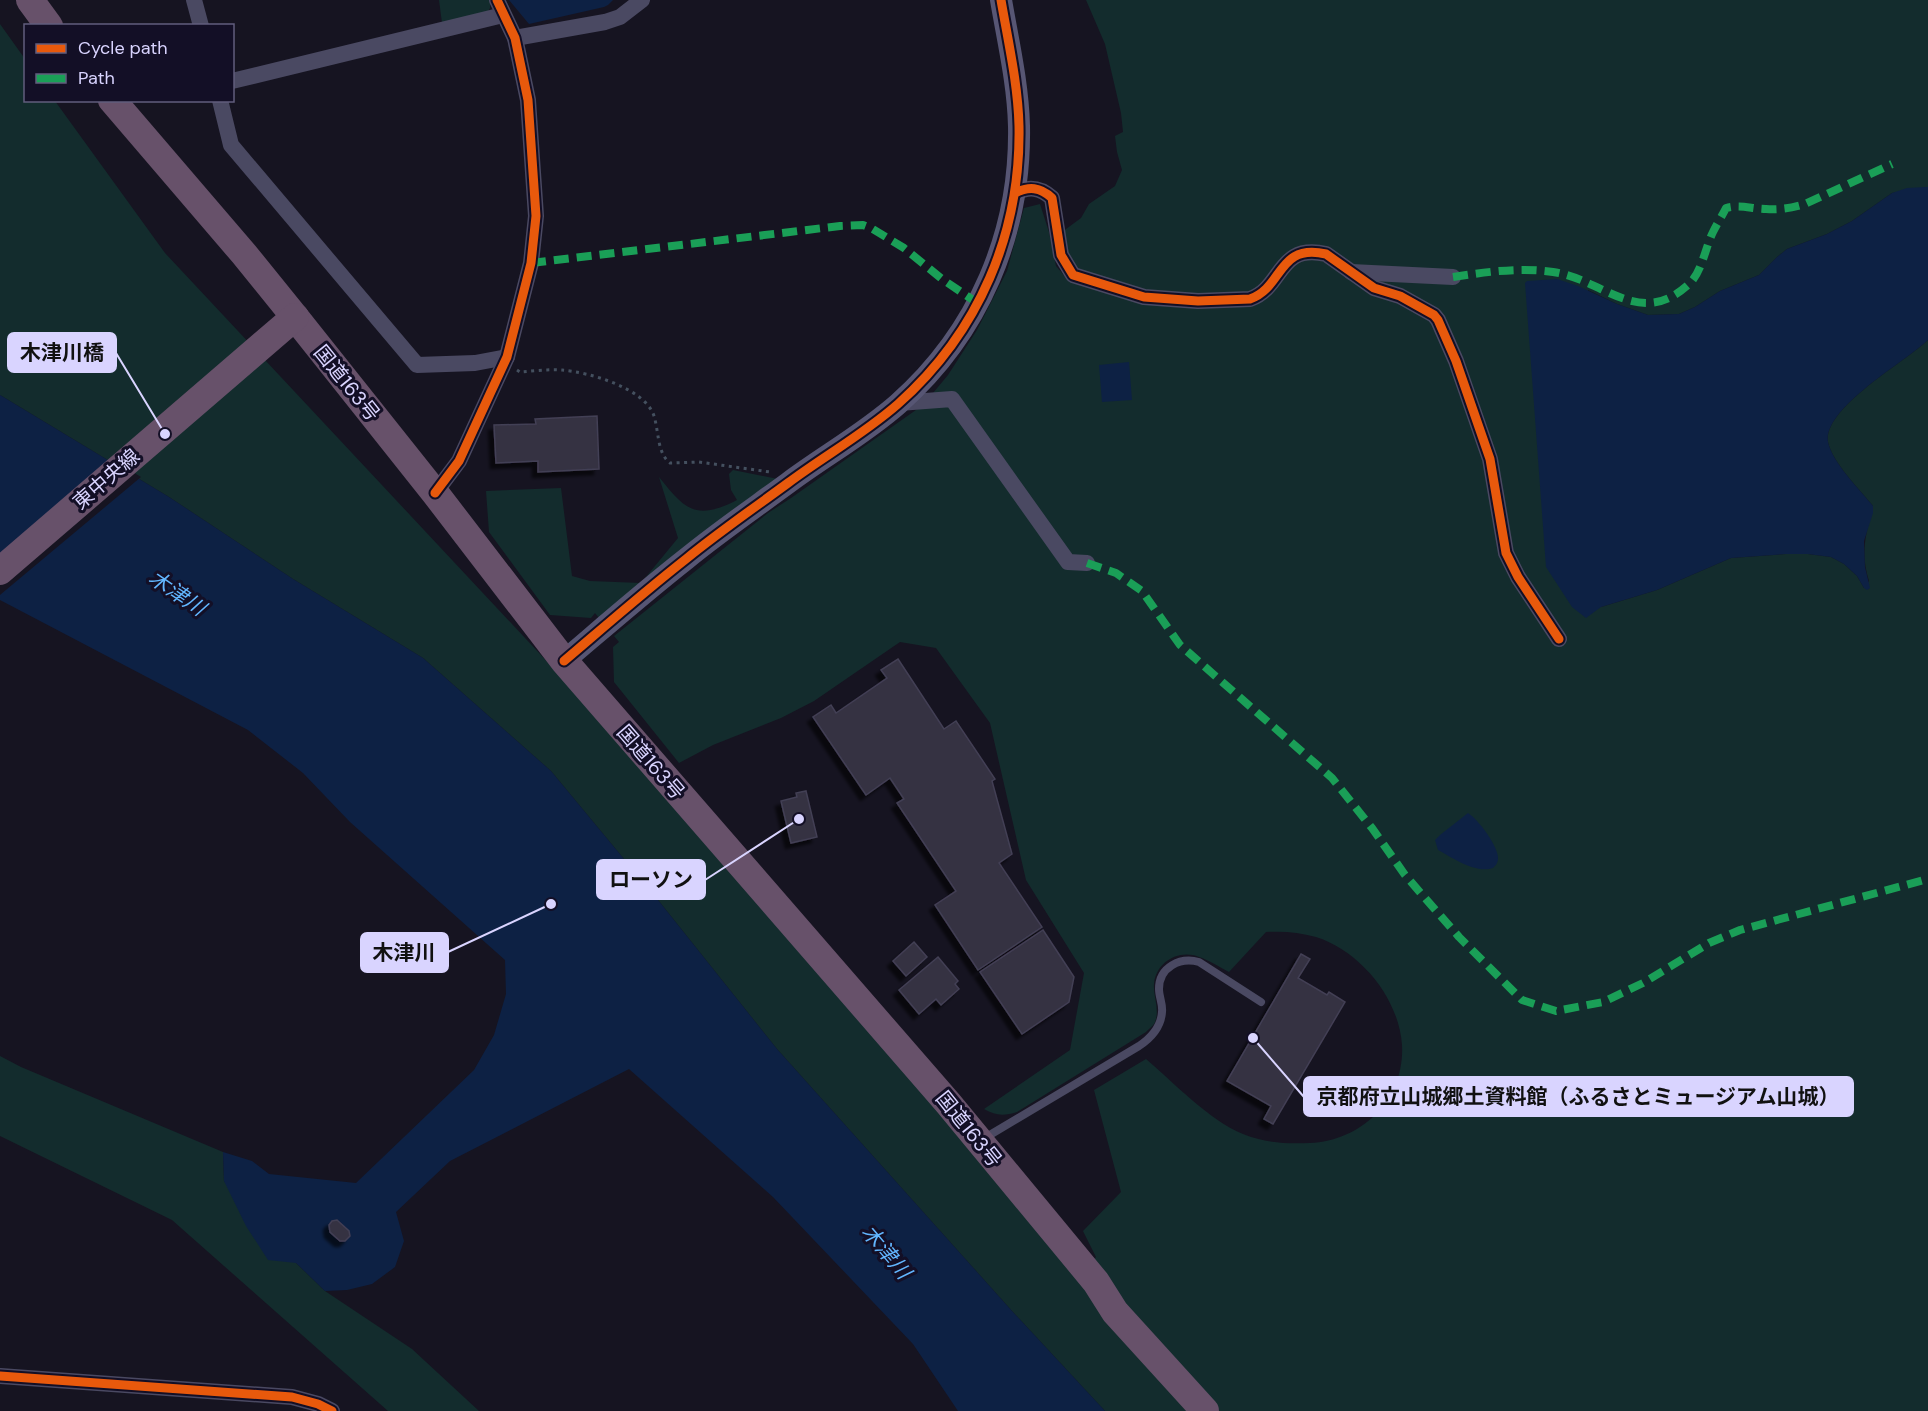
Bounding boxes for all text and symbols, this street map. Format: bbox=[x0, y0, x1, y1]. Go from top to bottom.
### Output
legend bbox=[24, 24, 234, 102]
text: Cycle path bbox=[78, 36, 168, 60]
text: Path bbox=[78, 66, 115, 90]
callout: 木津川橋 bbox=[8, 333, 116, 372]
text: 木津川橋 bbox=[20, 339, 104, 367]
street label: 国道163号 bbox=[308, 340, 386, 426]
street label: 東中央線 bbox=[67, 443, 145, 515]
water label: 木津川 bbox=[143, 564, 213, 623]
street label: 国道163号 bbox=[611, 719, 691, 805]
callout: ローソン bbox=[597, 860, 705, 899]
text: ローソン bbox=[609, 866, 693, 894]
callout: 木津川 bbox=[361, 933, 448, 972]
text: 木津川 bbox=[373, 939, 436, 967]
callout: 京都府立山城郷土資料館（ふるさとミュージアム山城） bbox=[1304, 1077, 1853, 1116]
text: 京都府立山城郷土資料館（ふるさとミュージアム山城） bbox=[1316, 1083, 1840, 1111]
street label: 国道163号 bbox=[930, 1086, 1008, 1172]
water label: 木津川 bbox=[855, 1219, 918, 1287]

